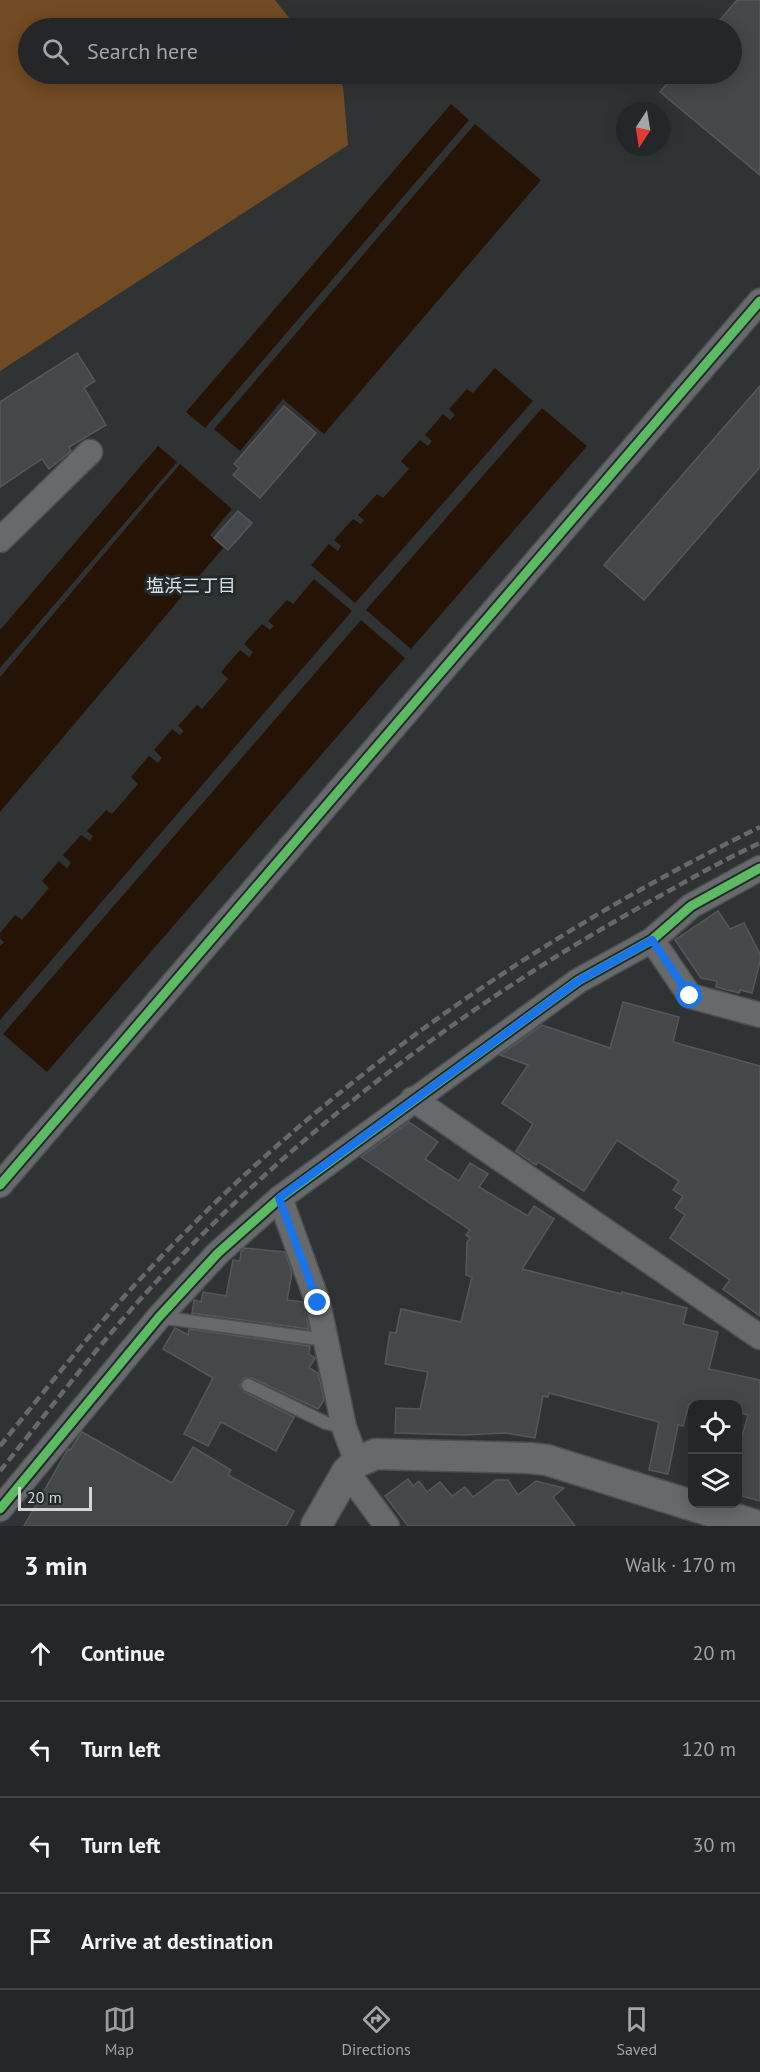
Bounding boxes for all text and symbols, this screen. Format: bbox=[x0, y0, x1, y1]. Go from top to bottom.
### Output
search box bbox=[18, 18, 742, 84]
icon: search bbox=[39, 35, 72, 68]
text: Search here bbox=[87, 37, 198, 65]
north arrow bbox=[616, 102, 670, 156]
district label: 塩浜三丁目 bbox=[146, 574, 236, 597]
route start bbox=[676, 982, 702, 1008]
route end bbox=[304, 1289, 330, 1315]
map controls bbox=[688, 1400, 742, 1508]
button: locate bbox=[688, 1400, 742, 1454]
button: layers bbox=[688, 1454, 742, 1508]
scale bar bbox=[18, 1484, 92, 1512]
text: 20 m bbox=[27, 1487, 62, 1507]
text: 3 min bbox=[24, 1549, 87, 1582]
text: Walk · 170 m bbox=[625, 1552, 736, 1578]
icon: ahead bbox=[24, 1637, 57, 1670]
text: Continue bbox=[81, 1639, 165, 1667]
text: 20 m bbox=[693, 1640, 736, 1666]
icon: left bbox=[24, 1733, 57, 1766]
text: Turn left bbox=[81, 1735, 161, 1763]
text: 120 m bbox=[682, 1736, 736, 1762]
icon: left bbox=[24, 1829, 57, 1862]
text: Turn left bbox=[81, 1831, 161, 1859]
text: 30 m bbox=[693, 1832, 736, 1858]
icon: arrive bbox=[24, 1925, 57, 1958]
text: Arrive at destination bbox=[81, 1927, 273, 1955]
tab: Map bbox=[103, 2003, 136, 2059]
tab: Directions bbox=[342, 2003, 411, 2059]
tab: Saved bbox=[616, 2003, 657, 2059]

